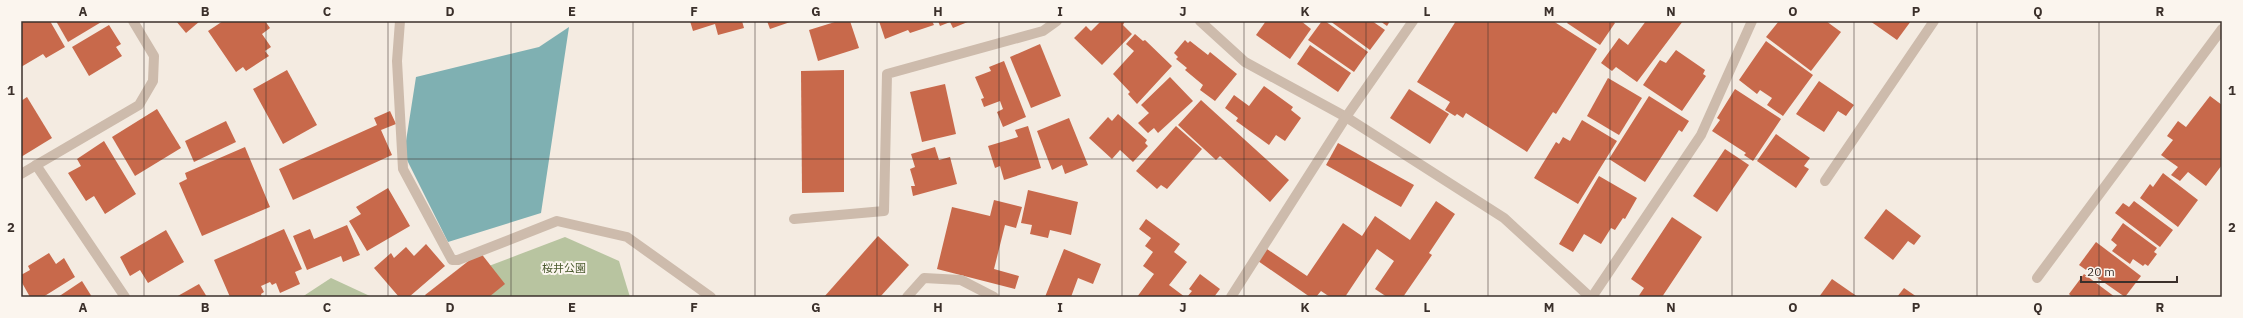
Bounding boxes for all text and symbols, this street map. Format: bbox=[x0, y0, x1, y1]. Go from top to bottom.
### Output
text: A bbox=[79, 3, 88, 20]
text: B bbox=[201, 3, 210, 20]
text: C bbox=[323, 3, 332, 20]
text: D bbox=[445, 3, 455, 20]
text: E bbox=[568, 3, 576, 20]
text: F bbox=[690, 3, 698, 20]
text: G bbox=[811, 3, 821, 20]
text: H bbox=[933, 3, 943, 20]
text: I bbox=[1057, 3, 1063, 20]
text: J bbox=[1179, 3, 1187, 20]
text: K bbox=[1300, 3, 1310, 20]
text: L bbox=[1424, 3, 1431, 20]
text: M bbox=[1544, 3, 1554, 20]
text: N bbox=[1666, 3, 1676, 20]
text: O bbox=[1788, 3, 1798, 20]
text: P bbox=[1912, 3, 1921, 20]
text: Q bbox=[2033, 3, 2043, 20]
text: R bbox=[2156, 3, 2165, 20]
text: 1 bbox=[7, 82, 15, 99]
text: 1 bbox=[2228, 82, 2236, 99]
text: 2 bbox=[7, 219, 15, 236]
text: 2 bbox=[2228, 219, 2236, 236]
scale bar bbox=[2081, 258, 2177, 284]
park label: 桜井公園 bbox=[542, 261, 586, 275]
text: 20 m bbox=[2087, 264, 2115, 279]
text: A bbox=[79, 299, 88, 316]
text: B bbox=[201, 299, 210, 316]
text: C bbox=[323, 299, 332, 316]
text: D bbox=[445, 299, 455, 316]
text: E bbox=[568, 299, 576, 316]
text: F bbox=[690, 299, 698, 316]
text: G bbox=[811, 299, 821, 316]
text: H bbox=[933, 299, 943, 316]
text: I bbox=[1057, 299, 1063, 316]
text: J bbox=[1179, 299, 1187, 316]
text: K bbox=[1300, 299, 1310, 316]
text: L bbox=[1424, 299, 1431, 316]
text: M bbox=[1544, 299, 1554, 316]
text: N bbox=[1666, 299, 1676, 316]
text: O bbox=[1788, 299, 1798, 316]
text: P bbox=[1912, 299, 1921, 316]
text: Q bbox=[2033, 299, 2043, 316]
text: R bbox=[2156, 299, 2165, 316]

